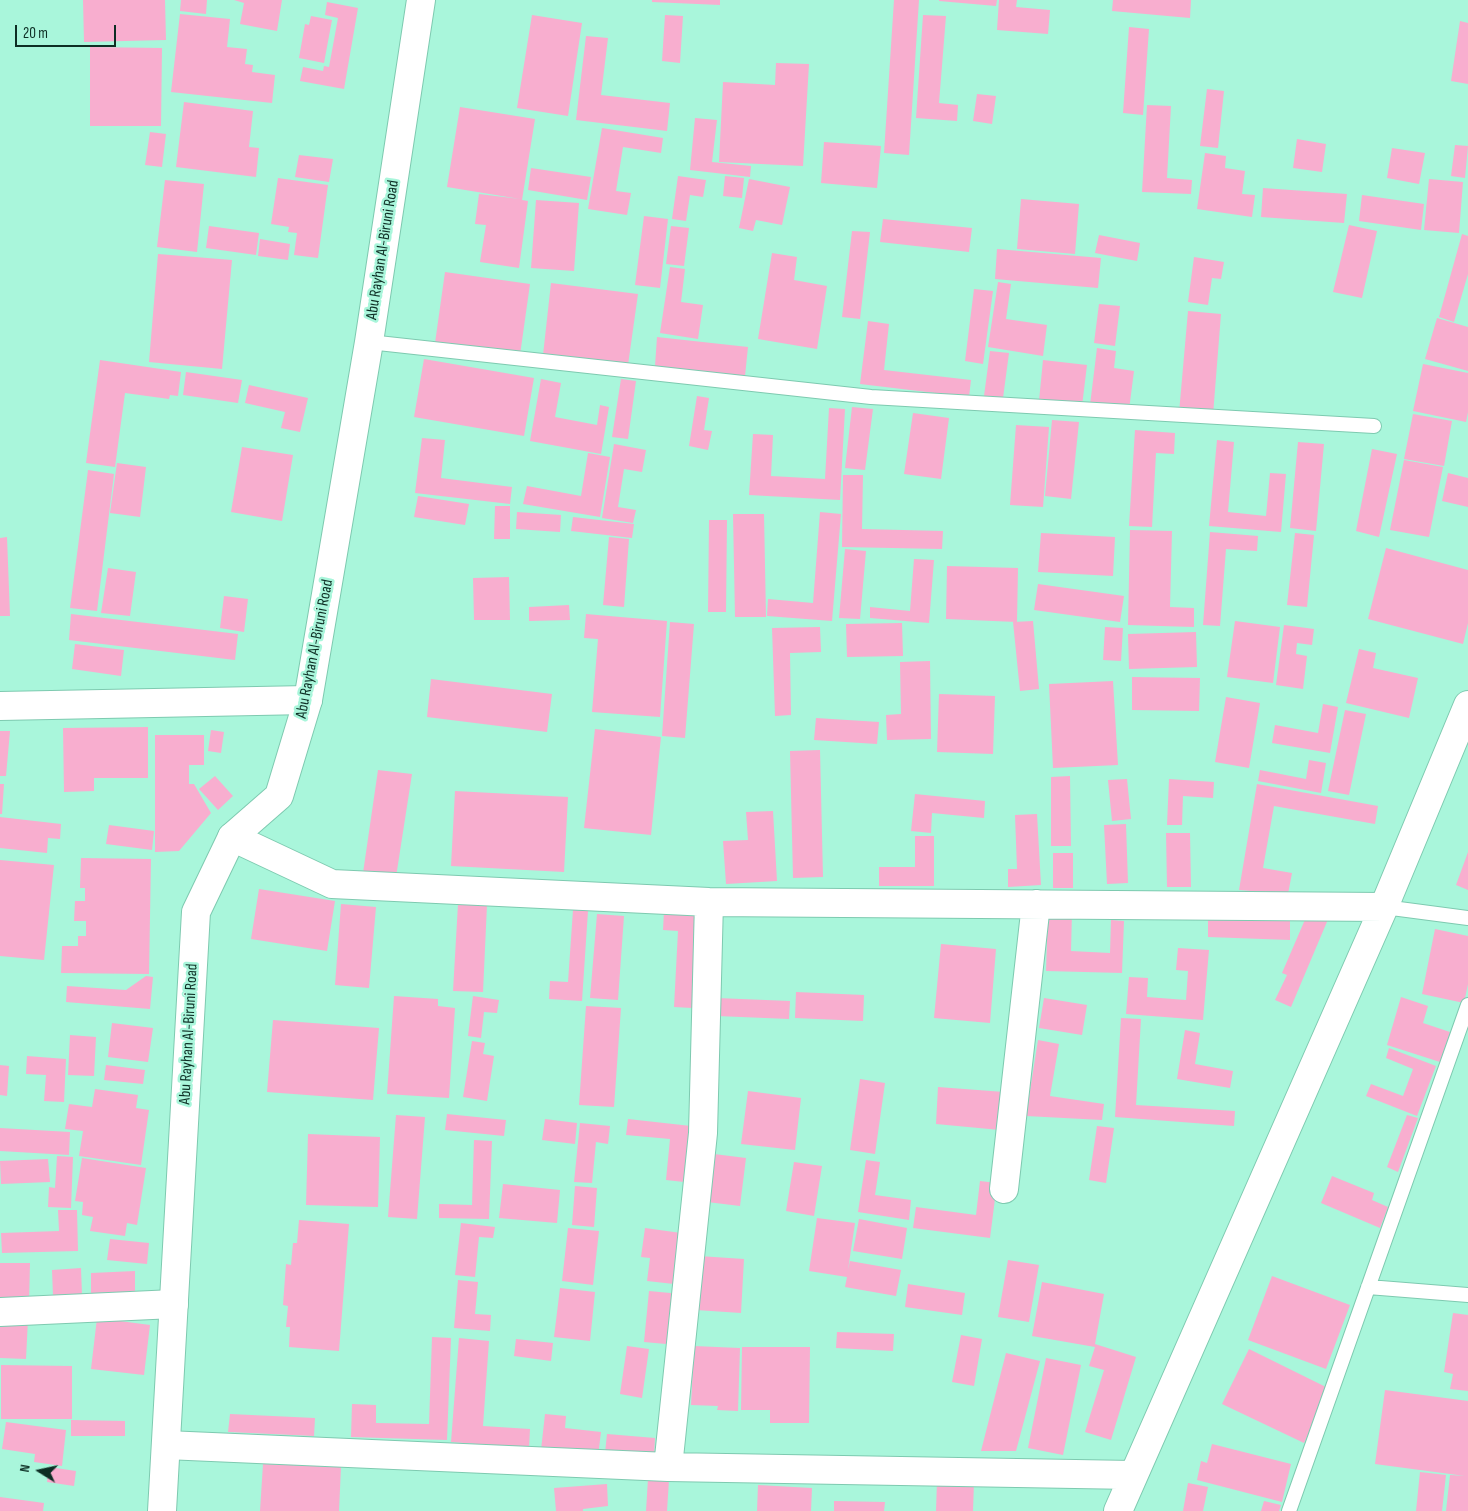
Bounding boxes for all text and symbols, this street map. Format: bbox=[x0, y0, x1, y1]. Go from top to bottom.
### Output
scale bar bbox=[18, 15, 119, 47]
text: 20 m bbox=[23, 24, 48, 43]
street label: Abu Rayhan Al-Biruni Road bbox=[362, 179, 404, 321]
street label: Abu Rayhan Al-Biruni Road bbox=[292, 578, 338, 720]
street label: Abu Rayhan Al-Biruni Road bbox=[176, 963, 202, 1105]
north arrow bbox=[15, 1446, 65, 1496]
text: N bbox=[16, 1463, 34, 1473]

